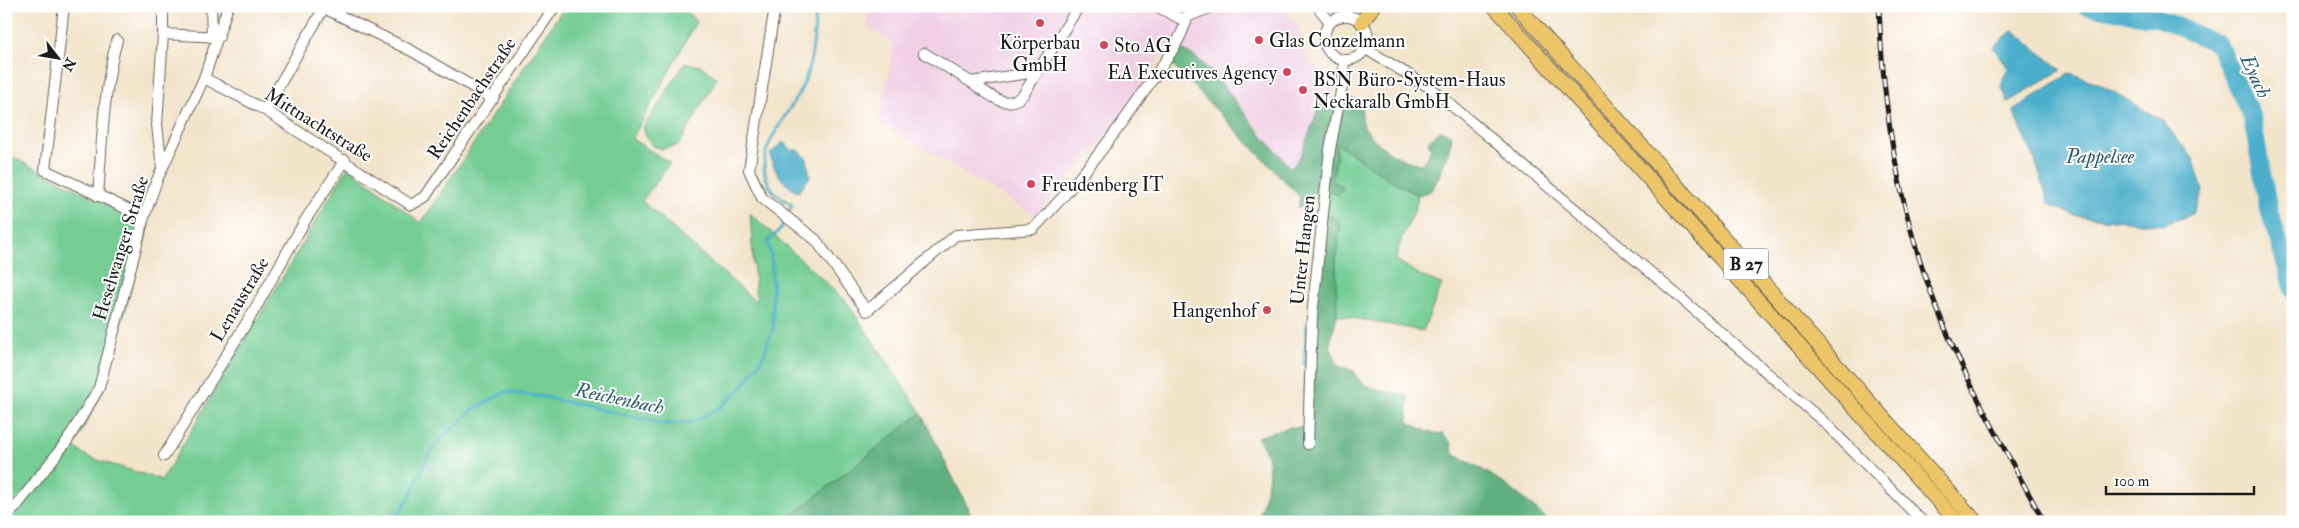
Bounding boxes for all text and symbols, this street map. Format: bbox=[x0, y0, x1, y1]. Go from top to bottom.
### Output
marker: Körperbau GmbH bbox=[1034, 17, 1046, 29]
place label: Glas Conzelmann bbox=[1269, 29, 1405, 53]
place label: Körperbau GmbH bbox=[1000, 31, 1081, 77]
north arrow bbox=[32, 32, 82, 82]
street label: Reichenbachstraße bbox=[422, 33, 522, 164]
place label: Sto AG bbox=[1114, 34, 1172, 58]
marker: Glas Conzelmann bbox=[1253, 34, 1265, 46]
marker: Sto AG bbox=[1098, 39, 1110, 51]
water label: Eyach bbox=[2234, 48, 2277, 102]
text: N bbox=[58, 54, 80, 75]
place label: EA Executives Agency bbox=[1107, 61, 1278, 85]
marker: EA Executives Agency bbox=[1281, 66, 1293, 78]
place label: BSN Büro-System-Haus Neckaralb GmbH bbox=[1313, 68, 1505, 114]
street label: Mittnachtstraße bbox=[260, 82, 377, 168]
marker: BSN Büro-System-Haus Neckaralb GmbH bbox=[1297, 84, 1309, 96]
water label: Pappelsee bbox=[2065, 144, 2135, 169]
street label: Heselwanger Straße bbox=[88, 173, 154, 323]
place label: Freudenberg IT bbox=[1041, 173, 1164, 197]
marker: Freudenberg IT bbox=[1025, 178, 1037, 190]
street label: Unter Hangen bbox=[1285, 194, 1321, 306]
road number: B 27 bbox=[1724, 248, 1768, 280]
street label: Lenaustraße bbox=[205, 253, 275, 346]
place label: Hangenhof bbox=[1171, 299, 1260, 323]
marker: Hangenhof bbox=[1261, 304, 1273, 316]
water label: Reichenbach bbox=[572, 377, 667, 420]
scale bar bbox=[2106, 463, 2254, 495]
text: 100 m bbox=[2114, 472, 2150, 491]

